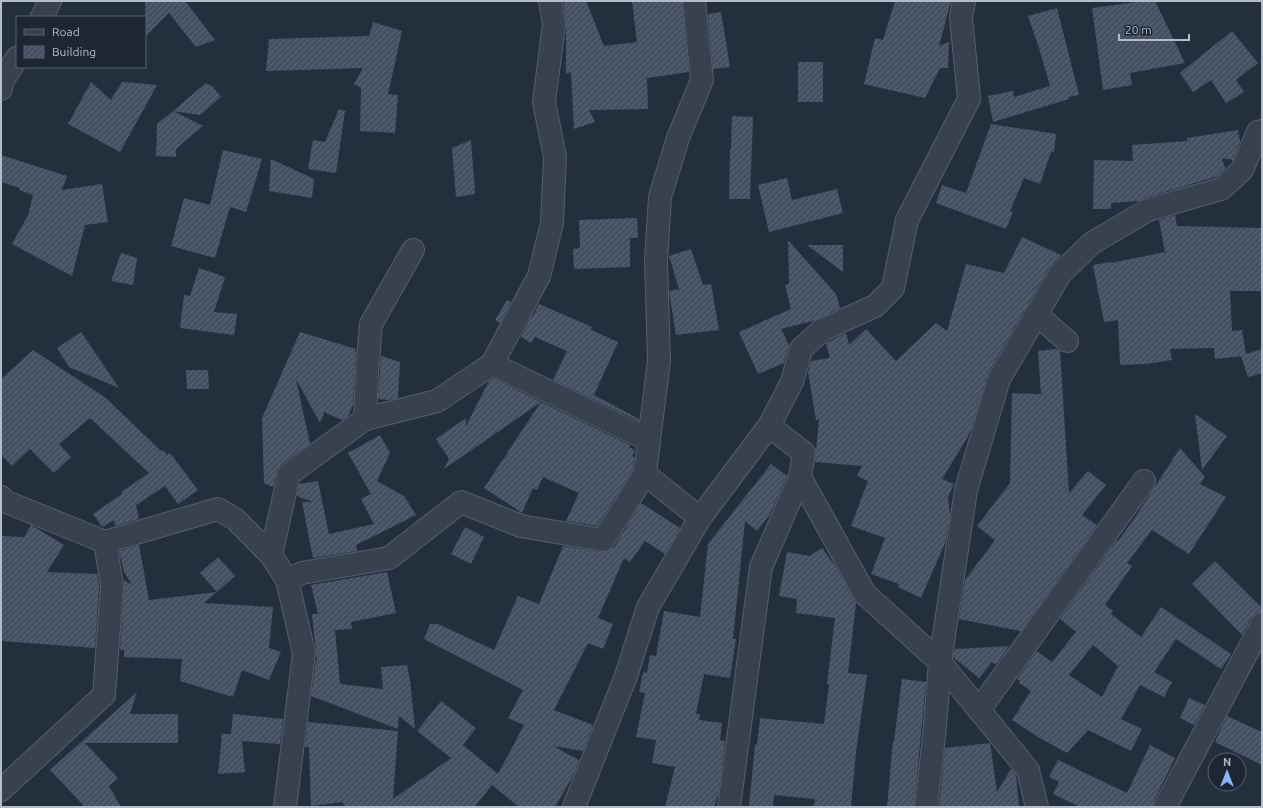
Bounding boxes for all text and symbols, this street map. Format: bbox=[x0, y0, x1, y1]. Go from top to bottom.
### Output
legend bbox=[16, 16, 146, 68]
scale bar bbox=[1119, 16, 1189, 42]
text: 20 m bbox=[1125, 23, 1152, 36]
text: Road bbox=[52, 25, 80, 38]
text: Building bbox=[52, 45, 96, 58]
north arrow bbox=[1207, 752, 1247, 792]
text: N bbox=[1223, 756, 1231, 768]

